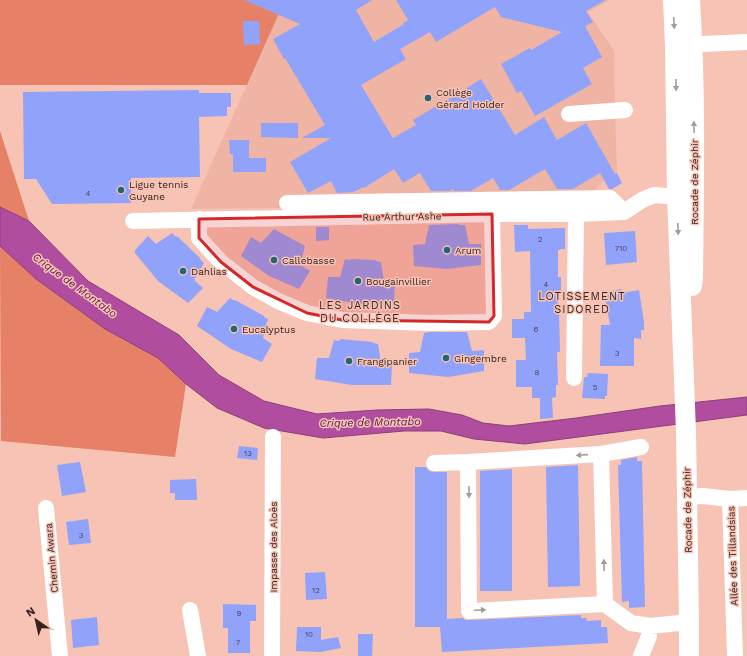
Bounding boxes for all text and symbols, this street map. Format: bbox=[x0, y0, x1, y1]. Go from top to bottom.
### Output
one-way arrow bbox=[671, 17, 677, 30]
one-way arrow bbox=[673, 79, 679, 92]
place label: Collège Gérard Holder bbox=[436, 87, 505, 110]
marker: Collège Gérard Holder bbox=[423, 93, 433, 103]
one-way arrow bbox=[691, 120, 697, 133]
street label: Rocade de Zéphir bbox=[689, 139, 700, 225]
place label: Ligue tennis Guyane bbox=[129, 179, 188, 202]
marker: Ligue tennis Guyane bbox=[116, 185, 126, 195]
house number: 4 bbox=[86, 189, 91, 198]
street label: Rue Arthur Ashe bbox=[362, 210, 442, 223]
one-way arrow bbox=[675, 223, 681, 236]
house number: 2 bbox=[538, 235, 543, 244]
house number: 710 bbox=[615, 244, 627, 253]
marker: Arum bbox=[442, 245, 452, 255]
place label: Arum bbox=[455, 245, 481, 256]
water label: Crique de Montabo bbox=[30, 250, 120, 320]
marker: Callebasse bbox=[269, 255, 279, 265]
place label: Callebasse bbox=[282, 255, 335, 266]
marker: Dahlias bbox=[178, 266, 188, 276]
place label: Dahlias bbox=[191, 266, 227, 277]
marker: Bougainvillier bbox=[353, 276, 363, 286]
place label: Bougainvillier bbox=[366, 276, 431, 287]
house number: 4 bbox=[544, 280, 549, 289]
district label: LOTISSEMENT SIDORED bbox=[538, 290, 626, 316]
district label: LES JARDINS DU COLLÈGE bbox=[319, 299, 401, 325]
marker: Eucalyptus bbox=[229, 324, 239, 334]
place label: Eucalyptus bbox=[242, 324, 295, 335]
house number: 6 bbox=[534, 325, 539, 334]
house number: 3 bbox=[615, 349, 620, 358]
marker: Gingembre bbox=[441, 353, 451, 363]
place label: Gingembre bbox=[454, 353, 507, 364]
marker: Frangipanier bbox=[344, 356, 354, 366]
place label: Frangipanier bbox=[357, 356, 417, 367]
house number: 8 bbox=[535, 368, 540, 377]
house number: 5 bbox=[593, 383, 598, 392]
water label: Crique de Montabo bbox=[319, 415, 421, 430]
house number: 13 bbox=[244, 449, 252, 458]
one-way arrow bbox=[576, 452, 588, 459]
street label: Rocade de Zéphir bbox=[681, 467, 694, 553]
one-way arrow bbox=[466, 486, 472, 499]
street label: Impasse des Aloès bbox=[268, 501, 279, 593]
street label: Allée des Tillandsias bbox=[725, 506, 740, 606]
street label: Chemin Awara bbox=[43, 522, 60, 593]
house number: 3 bbox=[79, 531, 84, 540]
one-way arrow bbox=[601, 558, 607, 571]
house number: 12 bbox=[312, 586, 320, 595]
north arrow bbox=[16, 600, 56, 640]
text: N bbox=[24, 604, 38, 620]
one-way arrow bbox=[474, 607, 487, 613]
house number: 9 bbox=[237, 609, 242, 618]
house number: 10 bbox=[305, 630, 313, 639]
house number: 7 bbox=[236, 638, 241, 647]

